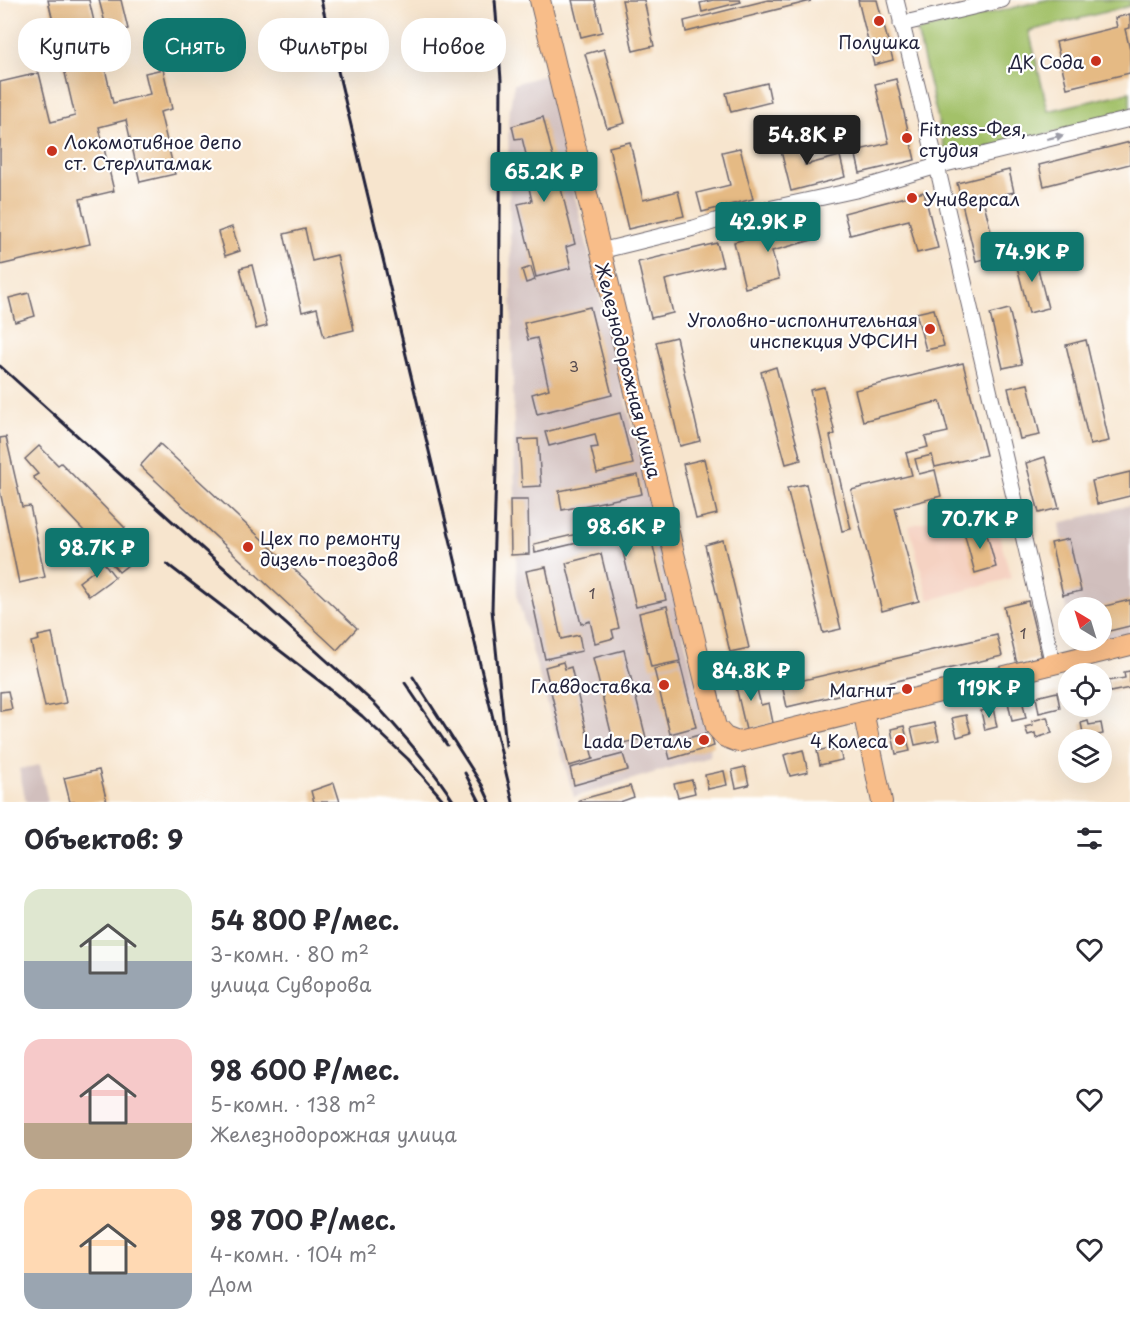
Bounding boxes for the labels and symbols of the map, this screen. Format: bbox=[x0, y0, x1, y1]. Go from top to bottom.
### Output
marker: Полушка bbox=[872, 14, 886, 28]
place label: Полушка bbox=[838, 28, 920, 55]
place label: ДК Сода bbox=[1008, 48, 1085, 75]
marker: ДК Сода bbox=[1089, 54, 1103, 68]
pin: 54.8K ₽ bbox=[752, 115, 862, 166]
place label: Fitness-Фея, студия bbox=[919, 115, 1026, 163]
place label: Локомотивное депо ст. Стерлитамак bbox=[64, 128, 242, 176]
marker: Fitness-Фея, студия bbox=[900, 131, 914, 145]
one-way arrow bbox=[1046, 132, 1064, 142]
marker: Локомотивное депо ст. Стерлитамак bbox=[45, 144, 59, 158]
pin: 65.2K ₽ bbox=[489, 152, 599, 203]
place label: Универсал bbox=[924, 185, 1020, 212]
marker: Универсал bbox=[905, 191, 919, 205]
pin: 42.9K ₽ bbox=[713, 202, 823, 253]
pin: 74.9K ₽ bbox=[977, 232, 1087, 283]
street label: Железнодорожная улица bbox=[589, 259, 669, 482]
place label: Уголовно-исполнительная инспекция УФСИН bbox=[687, 306, 918, 354]
marker: Уголовно-исполнительная инспекция УФСИН bbox=[923, 322, 937, 336]
house number: 3 bbox=[569, 354, 579, 377]
pin: 70.7K ₽ bbox=[925, 499, 1035, 550]
pin: 98.6K ₽ bbox=[571, 507, 681, 558]
place label: Цех по ремонту дизель-поездов bbox=[260, 524, 400, 572]
pin: 98.7K ₽ bbox=[42, 528, 152, 579]
marker: Цех по ремонту дизель-поездов bbox=[241, 540, 255, 554]
house number: 1 bbox=[589, 581, 595, 604]
north arrow bbox=[1058, 597, 1112, 651]
house number: 1 bbox=[1020, 621, 1026, 644]
pin: 84.8K ₽ bbox=[696, 651, 806, 702]
pin: 119K ₽ bbox=[940, 668, 1038, 719]
place label: Главдоставка bbox=[531, 672, 653, 699]
place label: Магнит bbox=[829, 676, 896, 703]
marker: Главдоставка bbox=[657, 678, 671, 692]
marker: Магнит bbox=[900, 682, 914, 696]
place label: Lada Dеталь bbox=[583, 727, 692, 754]
place label: 4 Колеса bbox=[810, 727, 889, 754]
marker: Lada Dеталь bbox=[697, 733, 711, 747]
marker: 4 Колеса bbox=[893, 733, 907, 747]

